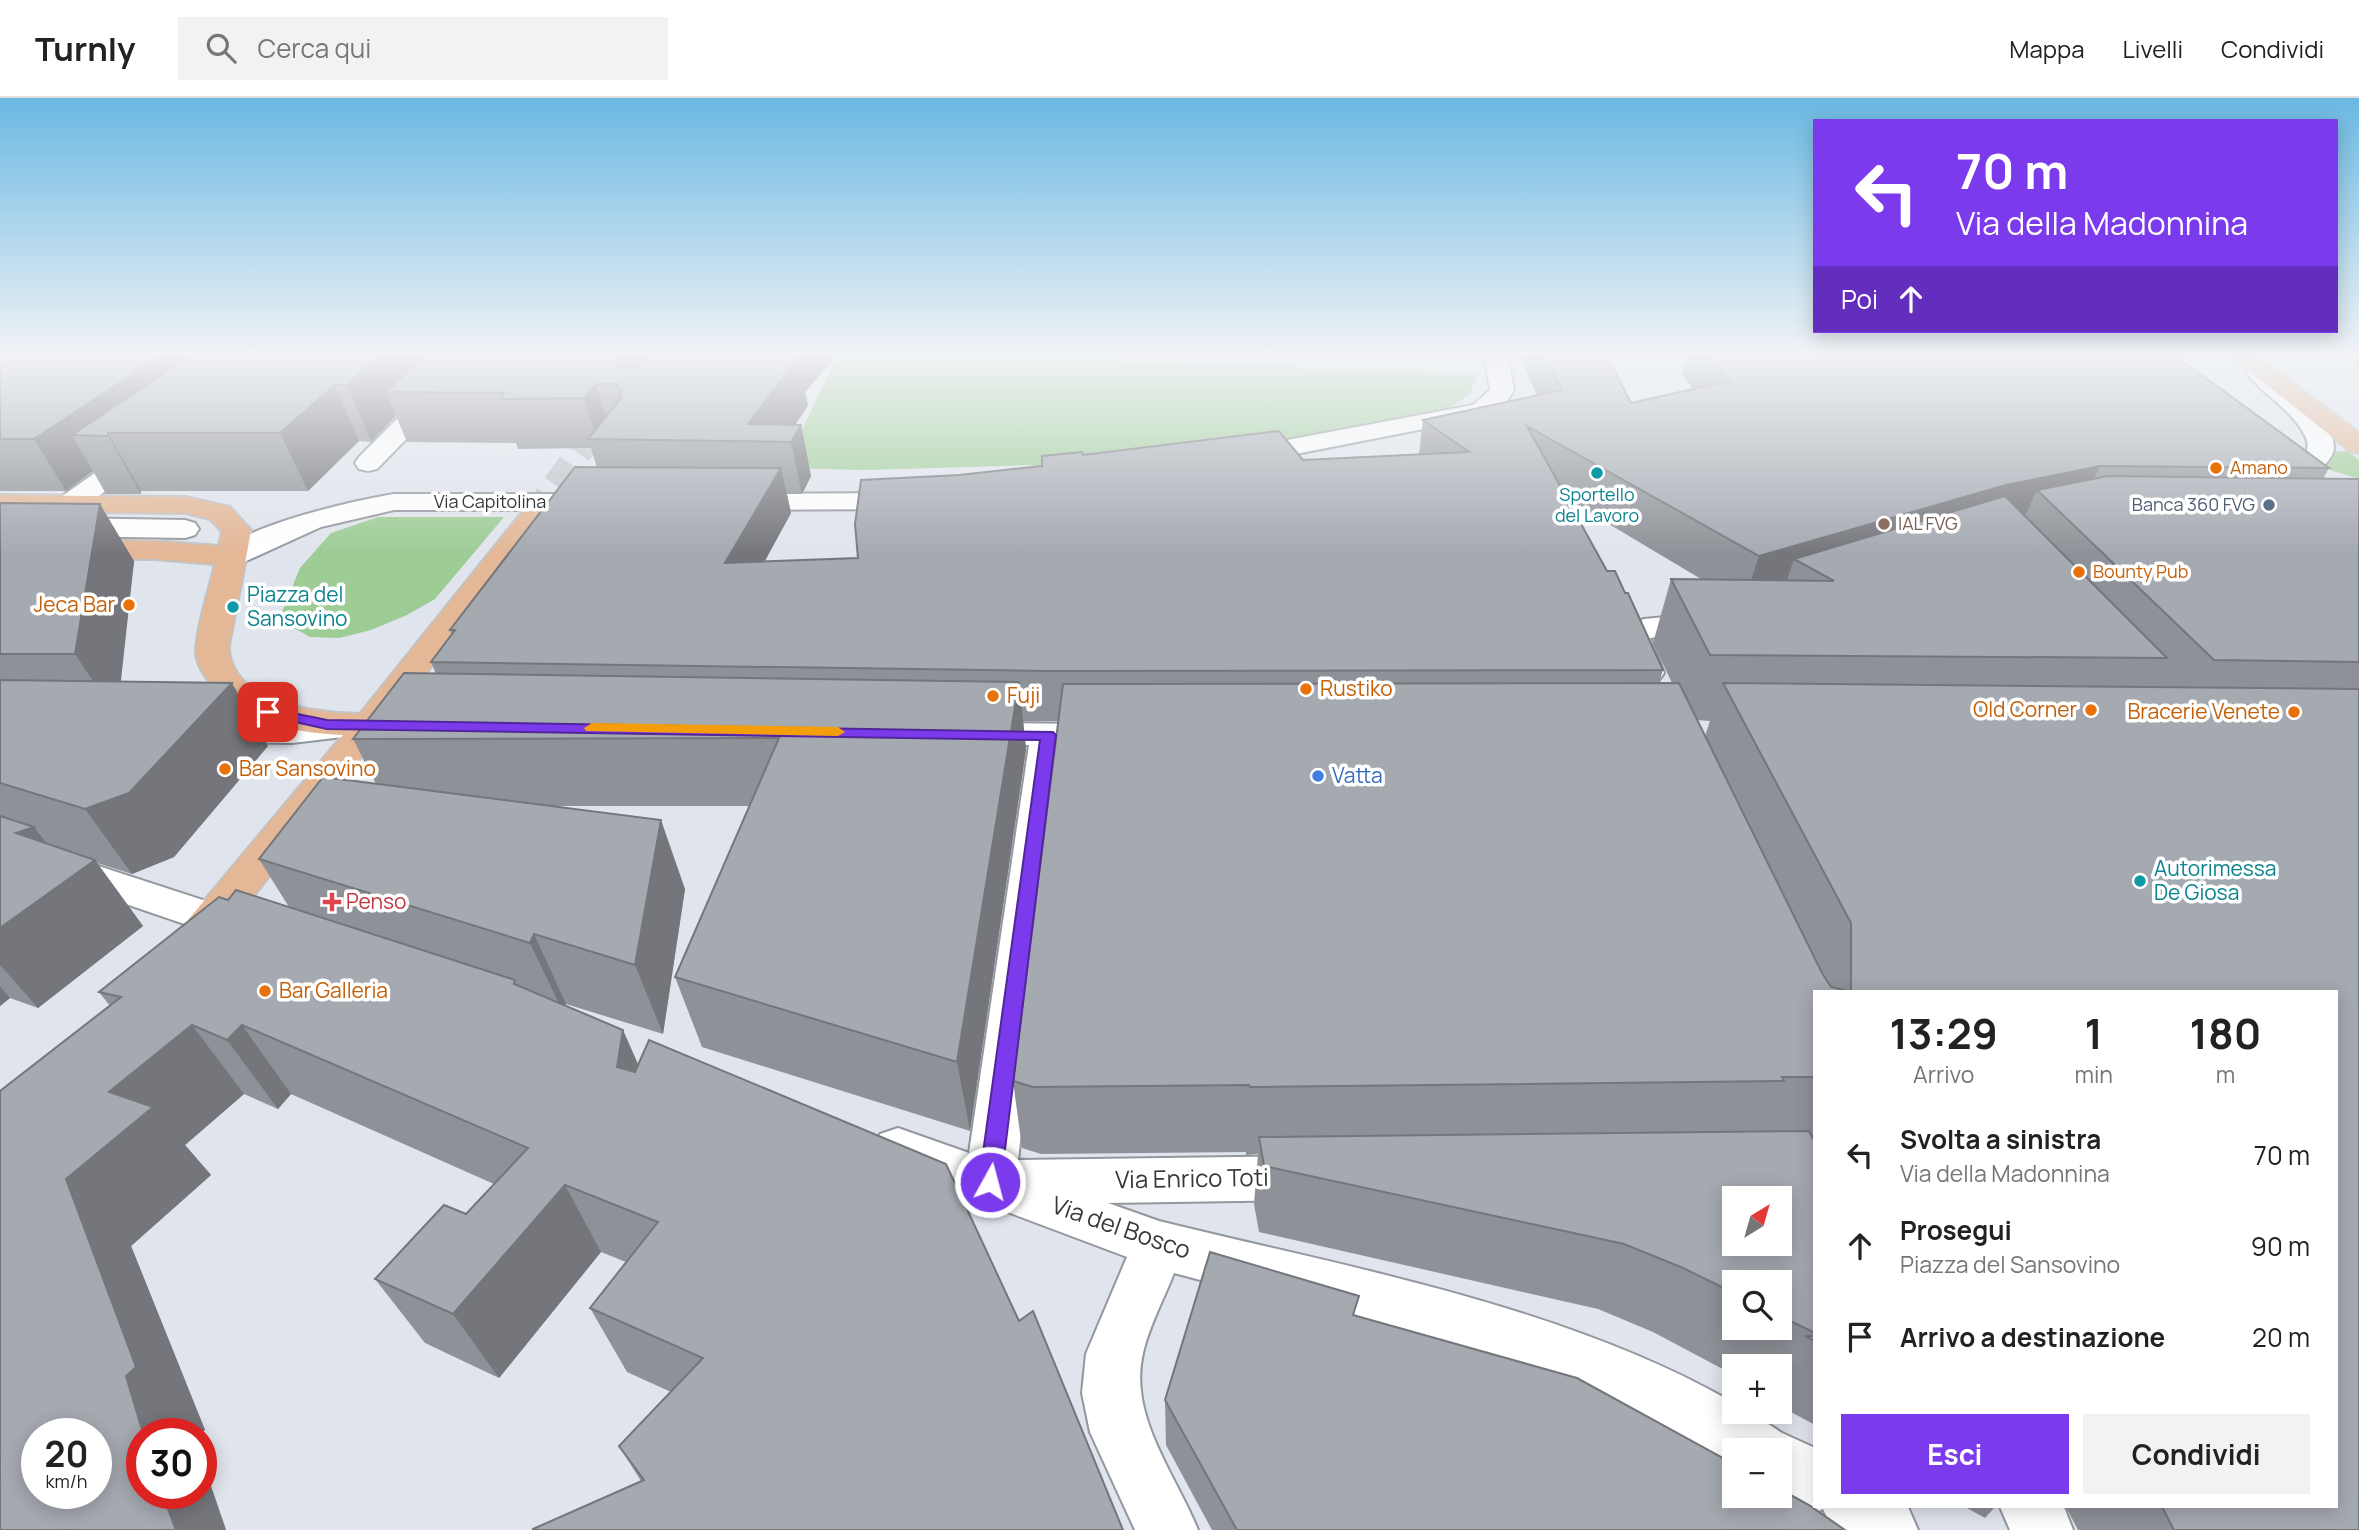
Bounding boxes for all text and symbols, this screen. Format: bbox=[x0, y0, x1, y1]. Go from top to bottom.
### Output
search box bbox=[178, 17, 668, 80]
text: Turnly bbox=[35, 26, 136, 71]
icon: search bbox=[202, 29, 240, 67]
text: Cerca qui bbox=[258, 30, 371, 66]
text: Mappa bbox=[2009, 32, 2085, 65]
text: Livelli bbox=[2123, 32, 2183, 65]
text: Condividi bbox=[2221, 32, 2324, 65]
text: 70 m bbox=[1956, 137, 2068, 204]
icon: left bbox=[1841, 147, 1932, 238]
text: Via della Madonnina bbox=[1956, 201, 2248, 245]
icon: ahead bbox=[1892, 280, 1930, 318]
text: Poi bbox=[1841, 281, 1878, 317]
place label: Amano bbox=[2230, 455, 2288, 479]
marker: Amano bbox=[2208, 460, 2224, 476]
marker: Sportello del Lavoro bbox=[1589, 465, 1605, 481]
place label: Sportello del Lavoro bbox=[1555, 482, 1639, 527]
street label: Via Capitolina bbox=[434, 489, 546, 513]
place label: Banca 360 FVG bbox=[2132, 492, 2255, 516]
marker: Banca 360 FVG bbox=[2261, 497, 2277, 513]
place label: IAL FVG bbox=[1898, 511, 1958, 535]
marker: IAL FVG bbox=[1876, 516, 1892, 532]
place label: Bounty Pub bbox=[2093, 559, 2188, 583]
marker: Bounty Pub bbox=[2071, 564, 2087, 580]
place label: Piazza del Sansovino bbox=[247, 580, 348, 632]
place label: Jeca Bar bbox=[33, 590, 115, 618]
marker: Jeca Bar bbox=[121, 597, 137, 613]
marker: Piazza del Sansovino bbox=[225, 599, 241, 615]
place label: Rustiko bbox=[1320, 674, 1393, 702]
place label: Fuji bbox=[1007, 681, 1040, 709]
marker: Rustiko bbox=[1298, 681, 1314, 697]
pin bbox=[238, 682, 298, 742]
marker: Fuji bbox=[985, 688, 1001, 704]
icon: arrive bbox=[249, 693, 287, 731]
place label: Old Corner bbox=[1973, 695, 2077, 723]
place label: Bracerie Venete bbox=[2127, 697, 2280, 725]
marker: Old Corner bbox=[2083, 702, 2099, 718]
marker: Bracerie Venete bbox=[2286, 704, 2302, 720]
place label: Bar Sansovino bbox=[239, 754, 376, 782]
marker: Bar Sansovino bbox=[217, 761, 233, 777]
place label: Vatta bbox=[1332, 761, 1383, 789]
marker: Vatta bbox=[1310, 768, 1326, 784]
place label: Autorimessa De Giosa bbox=[2154, 854, 2276, 906]
marker: Autorimessa De Giosa bbox=[2132, 873, 2148, 889]
place label: Penso bbox=[346, 887, 407, 915]
marker: Penso bbox=[324, 894, 340, 910]
place label: Bar Galleria bbox=[279, 976, 388, 1004]
marker: Bar Galleria bbox=[257, 983, 273, 999]
text: 13:29 bbox=[1890, 1004, 1998, 1062]
text: 1 bbox=[2085, 1004, 2103, 1062]
text: 180 bbox=[2190, 1004, 2261, 1062]
text: Arrivo bbox=[1913, 1058, 1974, 1090]
text: min bbox=[2074, 1058, 2113, 1090]
text: m bbox=[2216, 1058, 2235, 1090]
text: Svolta a sinistra bbox=[1900, 1121, 2101, 1157]
icon: left bbox=[1841, 1136, 1879, 1174]
text: 70 m bbox=[2254, 1137, 2310, 1173]
position arrow bbox=[953, 1145, 1027, 1219]
text: Via della Madonnina bbox=[1900, 1157, 2110, 1189]
street label: Via Enrico Toti bbox=[1115, 1160, 1269, 1195]
north arrow bbox=[1722, 1186, 1792, 1256]
map controls bbox=[1722, 1186, 1792, 1508]
street label: Via del Bosco bbox=[1048, 1187, 1195, 1266]
text: Prosegui bbox=[1900, 1212, 2012, 1248]
icon: ahead bbox=[1841, 1227, 1879, 1265]
text: 90 m bbox=[2251, 1228, 2310, 1264]
text: Piazza del Sansovino bbox=[1900, 1248, 2120, 1280]
button: search bbox=[1722, 1270, 1792, 1340]
icon: arrive bbox=[1841, 1318, 1879, 1356]
text: Arrivo a destinazione bbox=[1900, 1319, 2165, 1355]
text: 20 m bbox=[2252, 1319, 2310, 1355]
button: + bbox=[1722, 1354, 1792, 1424]
button: Esci bbox=[1841, 1414, 2069, 1494]
button: Condividi bbox=[2083, 1414, 2310, 1494]
speed limit sign: 30 bbox=[126, 1418, 217, 1509]
text: 20 bbox=[45, 1430, 88, 1478]
button: − bbox=[1722, 1438, 1792, 1508]
text: km/h bbox=[46, 1469, 87, 1493]

